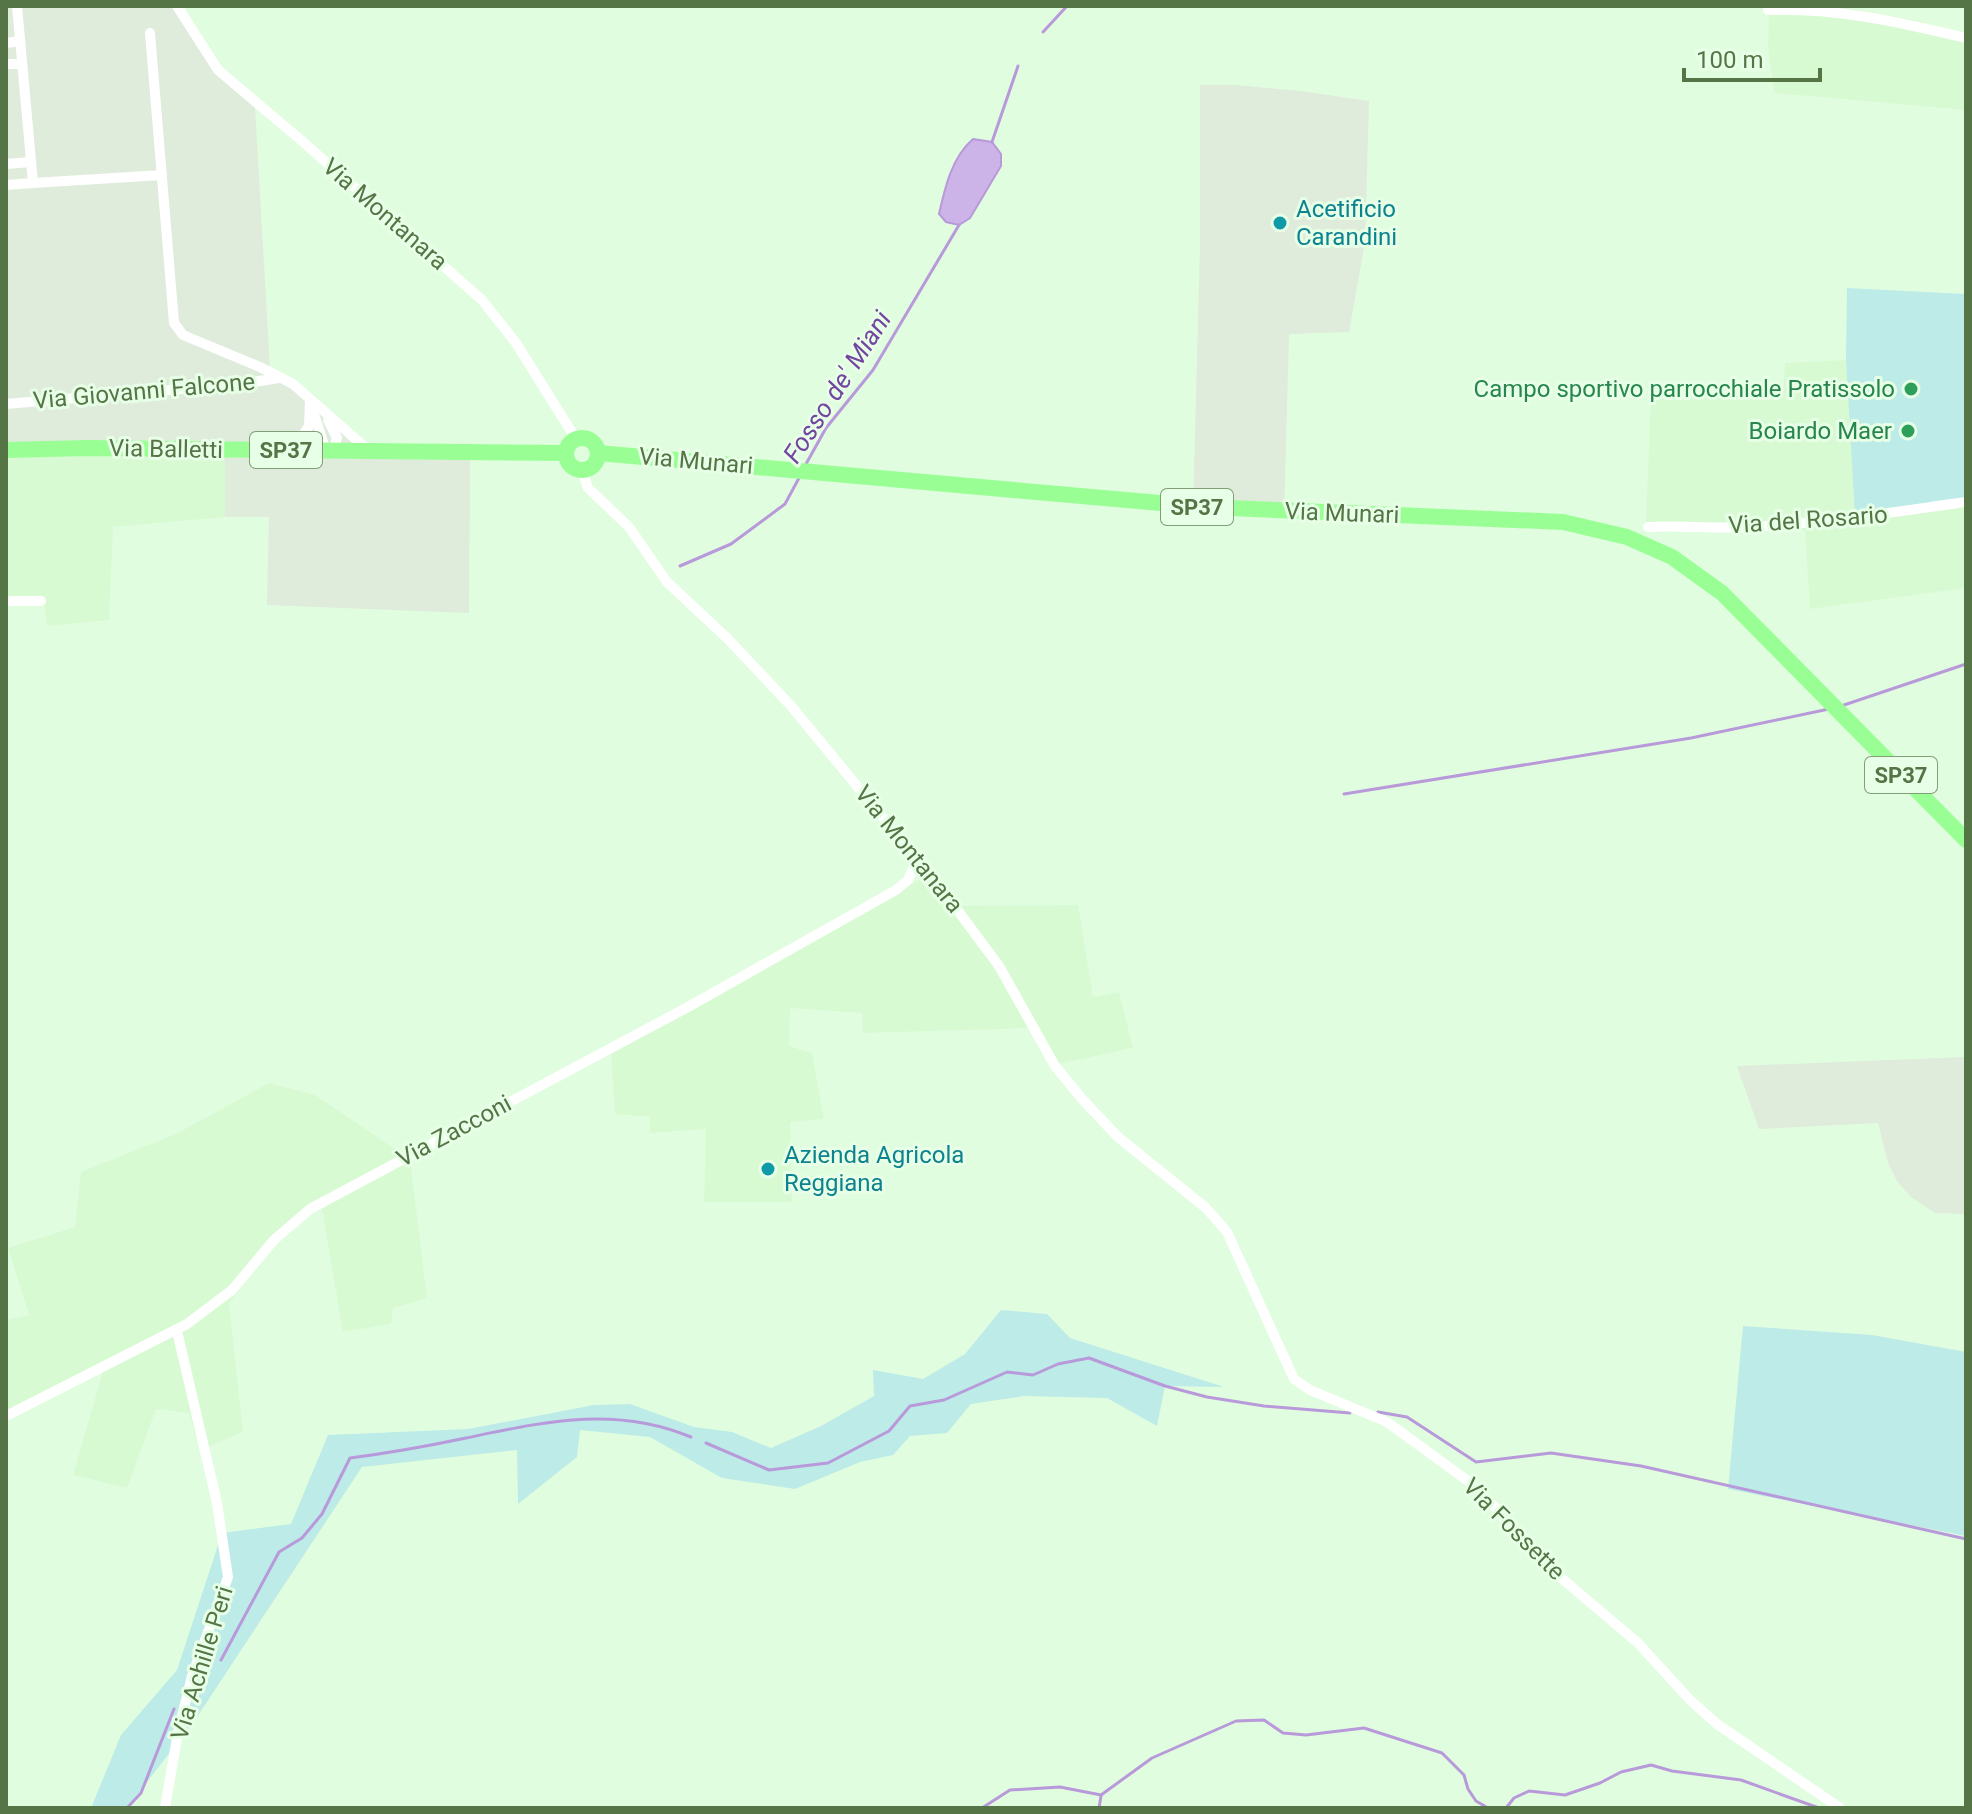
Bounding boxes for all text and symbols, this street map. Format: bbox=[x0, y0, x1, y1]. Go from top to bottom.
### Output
scale bar bbox=[1684, 32, 1820, 82]
text: 100 m bbox=[1696, 46, 1763, 74]
street label: Via Montanara bbox=[317, 152, 453, 276]
place label: Acetificio Carandini bbox=[1296, 195, 1397, 251]
marker: Acetificio Carandini bbox=[1271, 214, 1289, 232]
water label: Fosso de' Miani bbox=[777, 305, 898, 469]
street label: Via Giovanni Falcone bbox=[32, 367, 256, 415]
place label: Campo sportivo parrocchiale Pratissolo bbox=[1474, 375, 1895, 403]
marker: Campo sportivo parrocchiale Pratissolo bbox=[1902, 380, 1920, 398]
place label: Boiardo Maer bbox=[1749, 417, 1892, 445]
marker: Boiardo Maer bbox=[1899, 422, 1917, 440]
road number: SP37 bbox=[250, 432, 322, 468]
street label: Via Balletti bbox=[109, 434, 223, 464]
street label: Via Munari bbox=[638, 442, 754, 480]
road number: SP37 bbox=[1161, 489, 1233, 525]
street label: Via Munari bbox=[1284, 497, 1400, 529]
street label: Via del Rosario bbox=[1727, 500, 1889, 540]
road number: SP37 bbox=[1865, 757, 1937, 793]
street label: Via Montanara bbox=[849, 780, 969, 918]
street label: Via Zacconi bbox=[392, 1089, 516, 1173]
place label: Azienda Agricola Reggiana bbox=[784, 1141, 964, 1197]
marker: Azienda Agricola Reggiana bbox=[759, 1160, 777, 1178]
street label: Via Fossette bbox=[1457, 1472, 1571, 1586]
street label: Via Achille Peri bbox=[165, 1583, 239, 1743]

